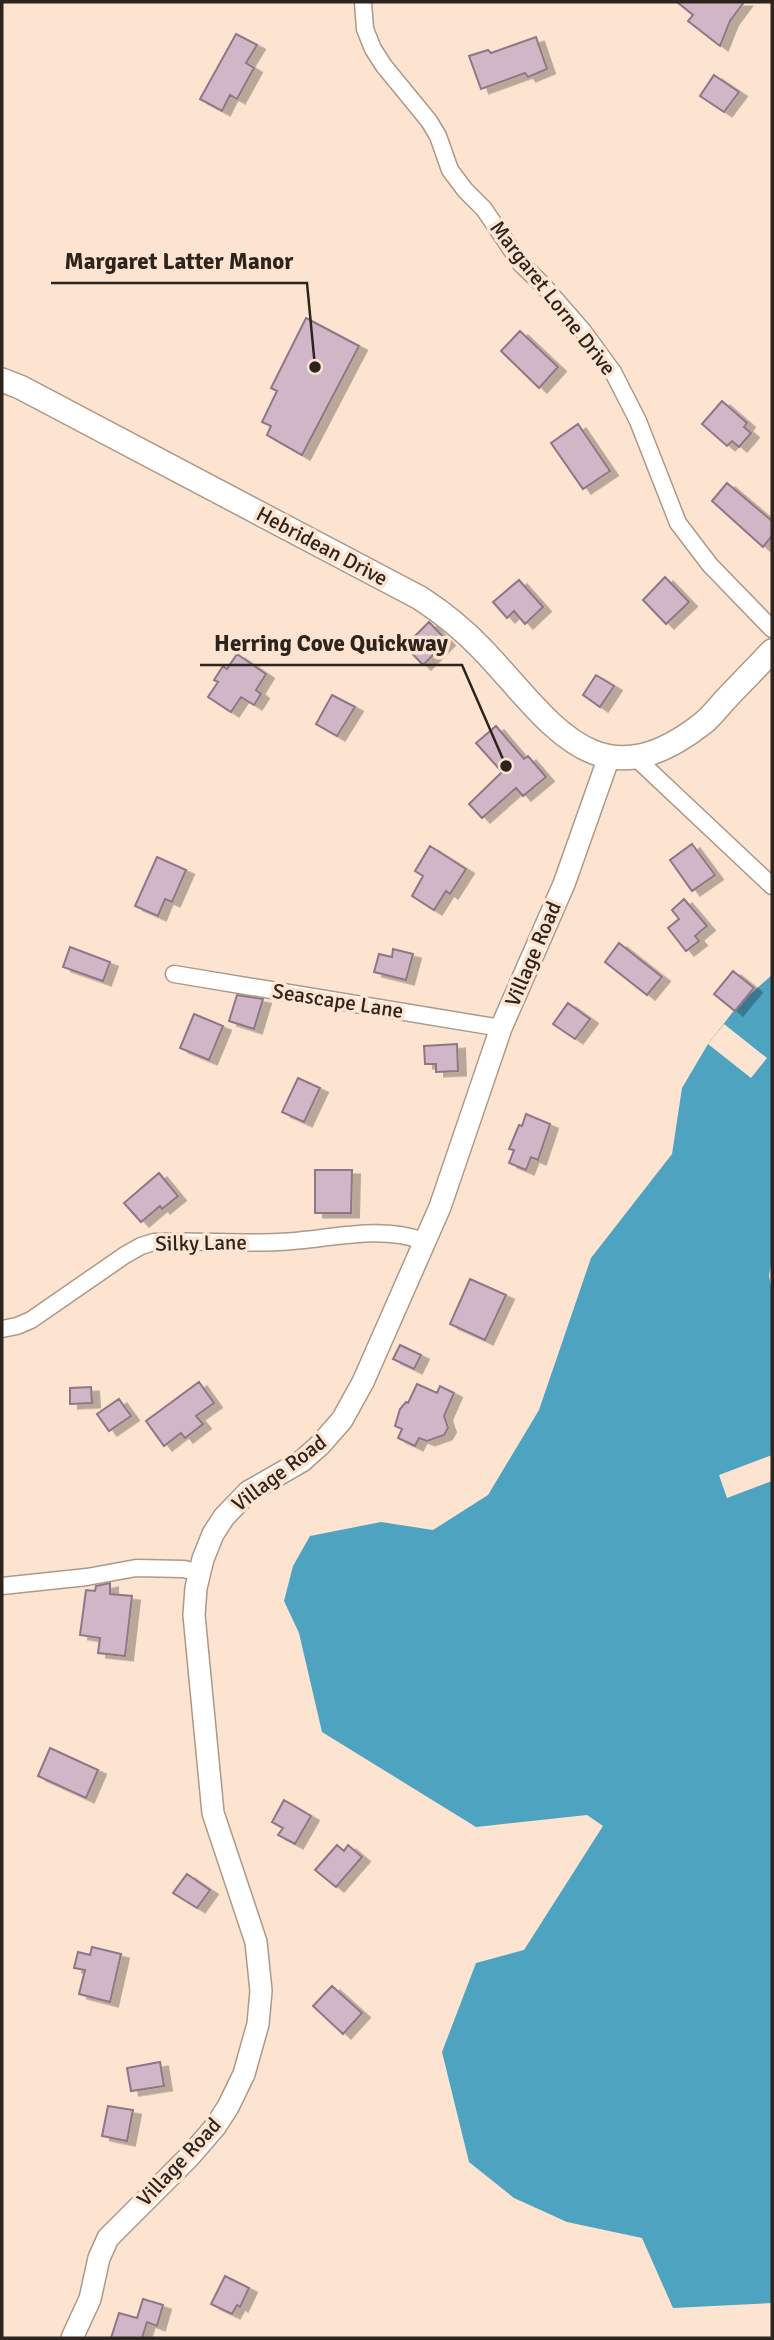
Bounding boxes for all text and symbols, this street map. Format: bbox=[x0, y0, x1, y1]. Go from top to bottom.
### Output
street label: Margaret Lorne Drive bbox=[484, 215, 622, 381]
callout: Margaret Latter Manor bbox=[51, 239, 307, 283]
text: Margaret Latter Manor bbox=[65, 247, 294, 276]
street label: Hebridean Drive bbox=[252, 501, 392, 591]
callout: Herring Cove Quickway bbox=[200, 621, 462, 665]
text: Herring Cove Quickway bbox=[214, 629, 448, 658]
street label: Village Road bbox=[499, 898, 567, 1010]
street label: Seascape Lane bbox=[271, 978, 405, 1024]
street label: Silky Lane bbox=[155, 1229, 247, 1257]
street label: Village Road bbox=[227, 1429, 331, 1517]
street label: Village Road bbox=[131, 2112, 227, 2212]

